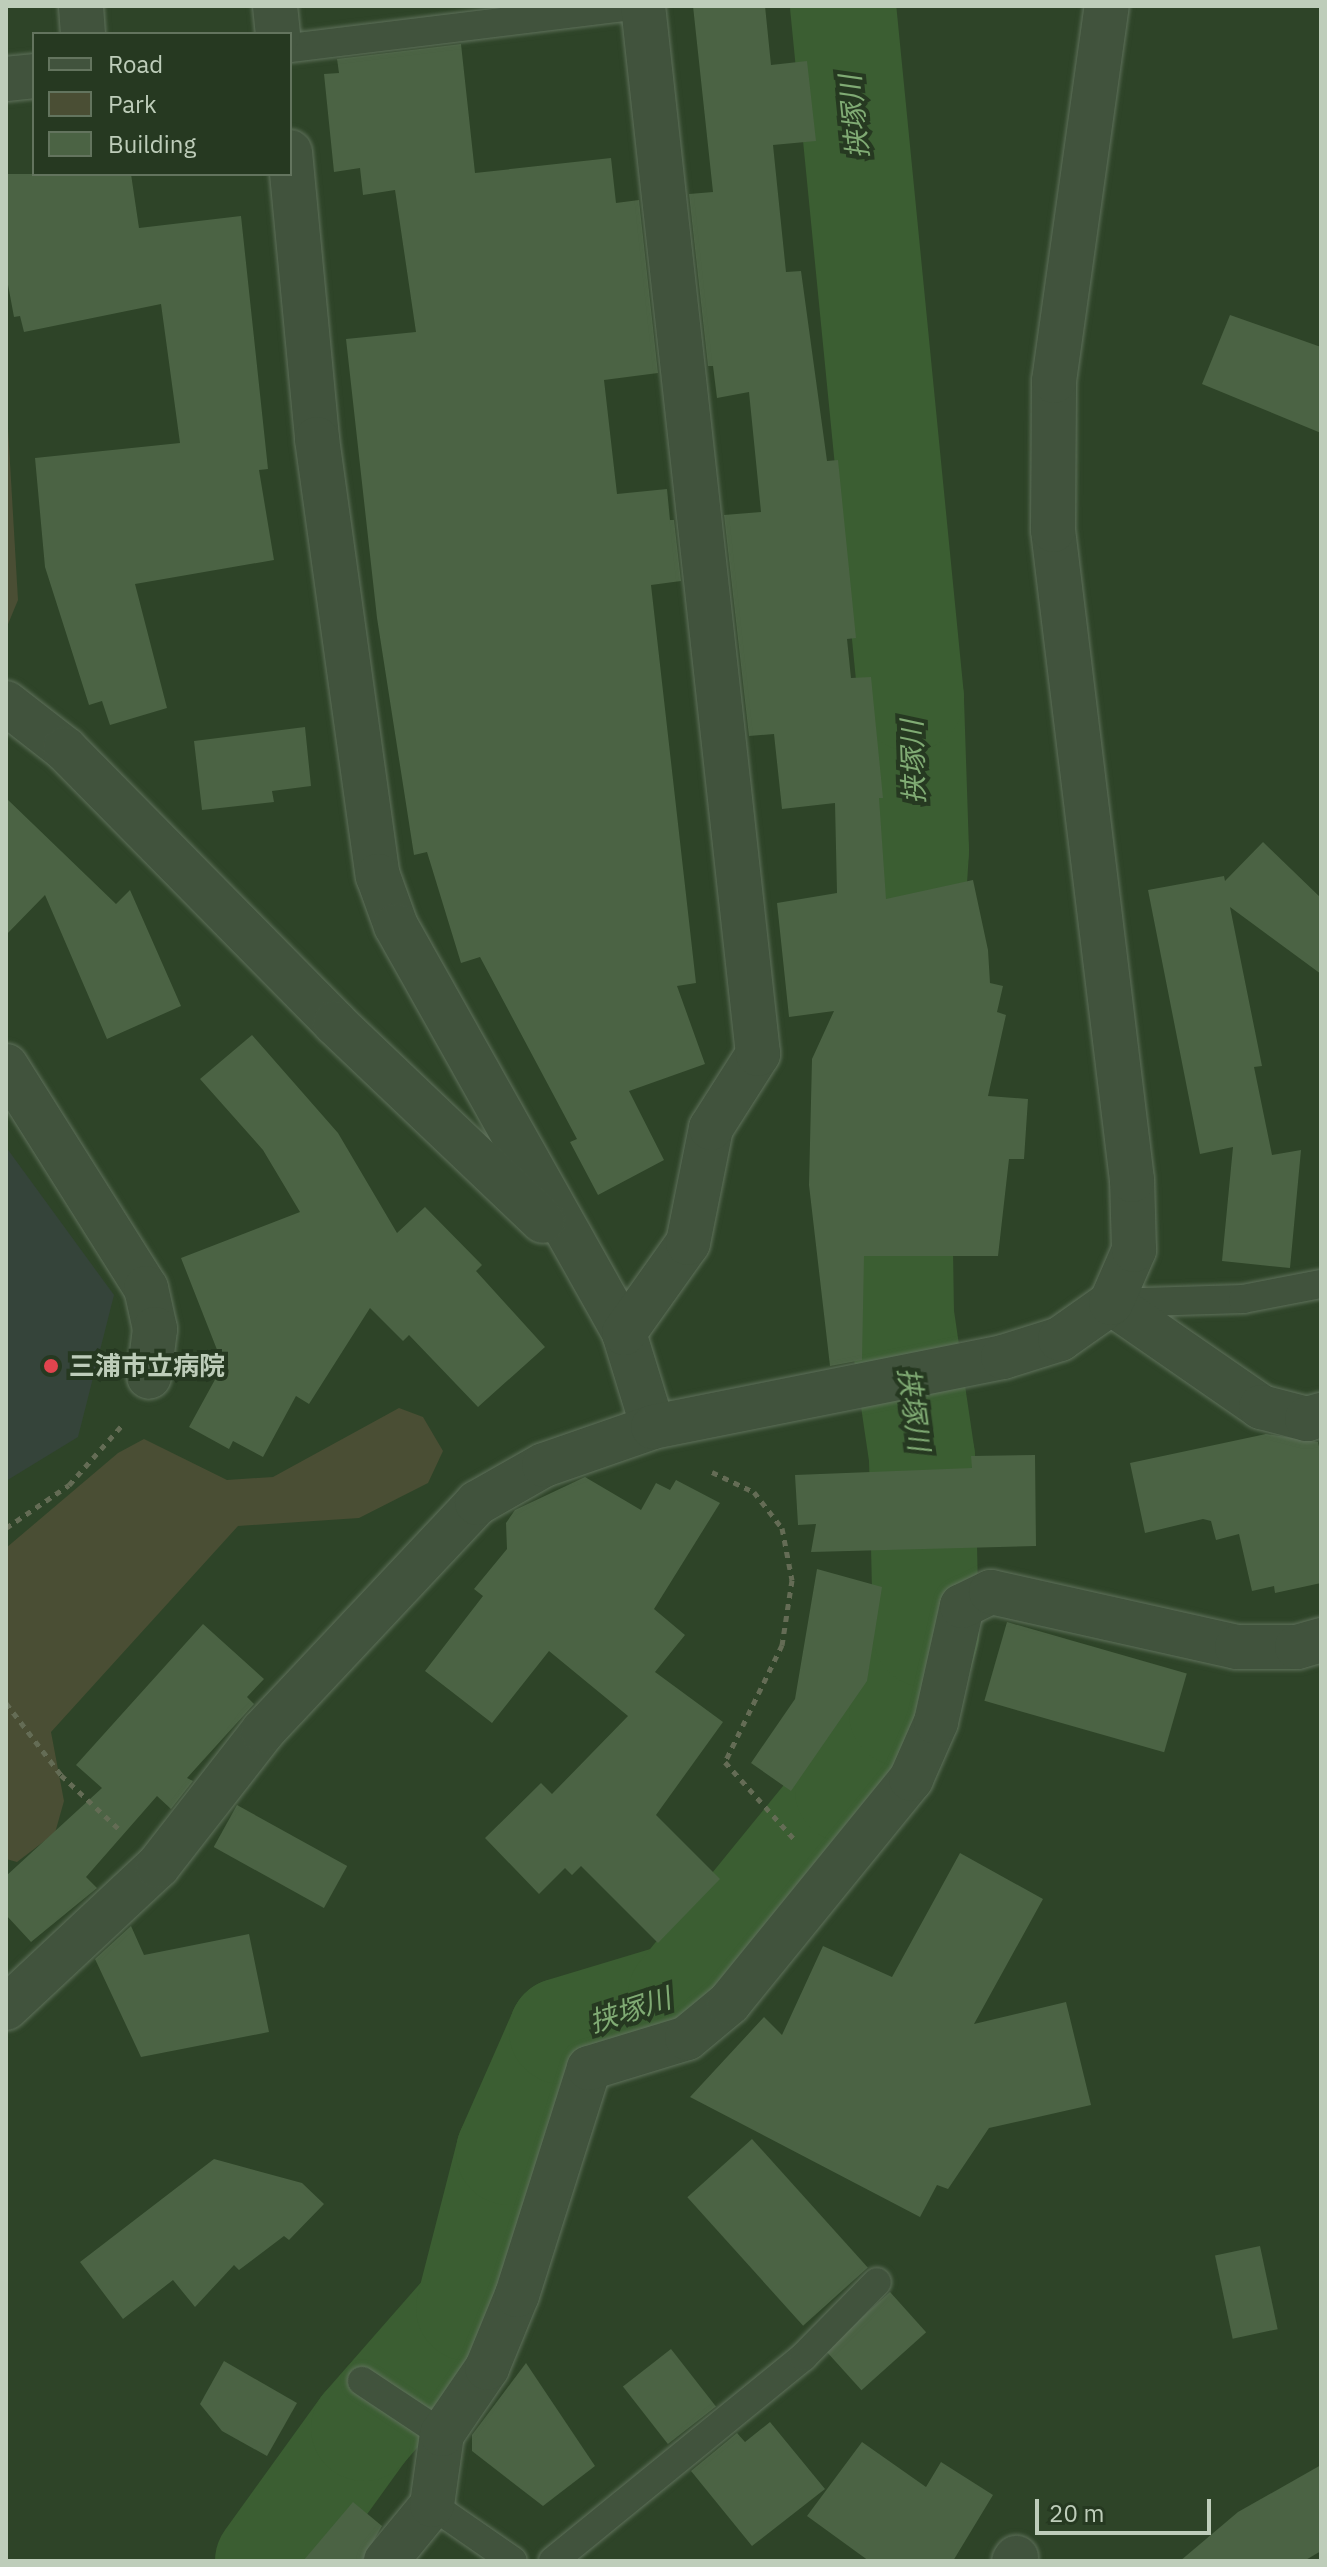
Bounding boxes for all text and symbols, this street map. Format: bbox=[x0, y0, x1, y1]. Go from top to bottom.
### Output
legend bbox=[32, 32, 292, 176]
text: Road bbox=[108, 48, 163, 80]
water label: 挟塚川 bbox=[833, 73, 875, 161]
text: Park bbox=[108, 88, 157, 120]
text: Building bbox=[108, 128, 196, 160]
water label: 挟塚川 bbox=[895, 719, 931, 805]
place label: 三浦市立病院 bbox=[69, 1350, 225, 1382]
marker: 三浦市立病院 bbox=[40, 1355, 62, 1377]
water label: 挟塚川 bbox=[892, 1365, 936, 1453]
water label: 挟塚川 bbox=[585, 1981, 675, 2039]
scale bar bbox=[1039, 2483, 1215, 2533]
text: 20 m bbox=[1049, 2497, 1104, 2529]

